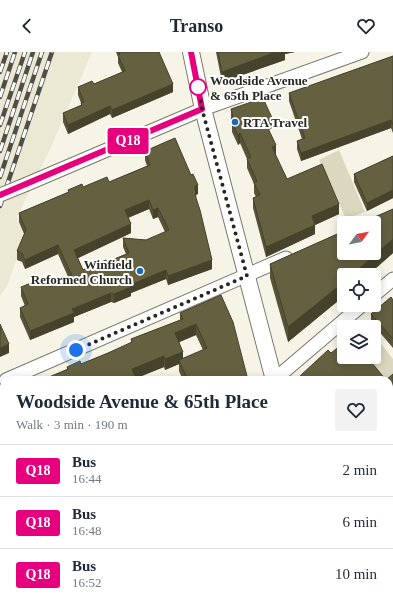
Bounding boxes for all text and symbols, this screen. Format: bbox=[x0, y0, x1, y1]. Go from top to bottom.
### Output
icon: back bbox=[16, 15, 38, 37]
icon: heart bbox=[355, 15, 377, 37]
text: Transo bbox=[170, 16, 223, 36]
place label: Woodside Avenue & 65th Place bbox=[210, 73, 308, 103]
marker: Woodside Avenue & 65th Place bbox=[189, 78, 207, 96]
place label: RTA Travel bbox=[243, 115, 308, 130]
marker: RTA Travel bbox=[230, 117, 240, 127]
line badge: Q18 bbox=[105, 128, 151, 154]
text: Q18 bbox=[116, 133, 140, 148]
north arrow bbox=[337, 216, 381, 260]
map controls bbox=[337, 216, 381, 364]
place label: Winfield Reformed Church bbox=[31, 257, 133, 287]
marker: Winfield Reformed Church bbox=[135, 266, 145, 276]
button: locate bbox=[337, 268, 381, 312]
button: layers bbox=[337, 320, 381, 364]
your location bbox=[66, 340, 86, 360]
button: heart bbox=[335, 389, 377, 431]
text: Woodside Avenue & 65th Place bbox=[16, 391, 268, 412]
text: Walk · 3 min · 190 m bbox=[16, 417, 128, 432]
text: Bus bbox=[72, 454, 96, 470]
text: 2 min bbox=[342, 462, 377, 478]
text: Q18 bbox=[26, 463, 50, 478]
text: 16:44 bbox=[72, 471, 102, 486]
text: Bus bbox=[72, 506, 96, 522]
text: 6 min bbox=[342, 514, 377, 530]
text: Q18 bbox=[26, 515, 50, 530]
text: 16:48 bbox=[72, 523, 102, 538]
text: Bus bbox=[72, 558, 96, 574]
text: 10 min bbox=[335, 566, 377, 582]
text: Q18 bbox=[26, 567, 50, 582]
text: 16:52 bbox=[72, 575, 102, 590]

